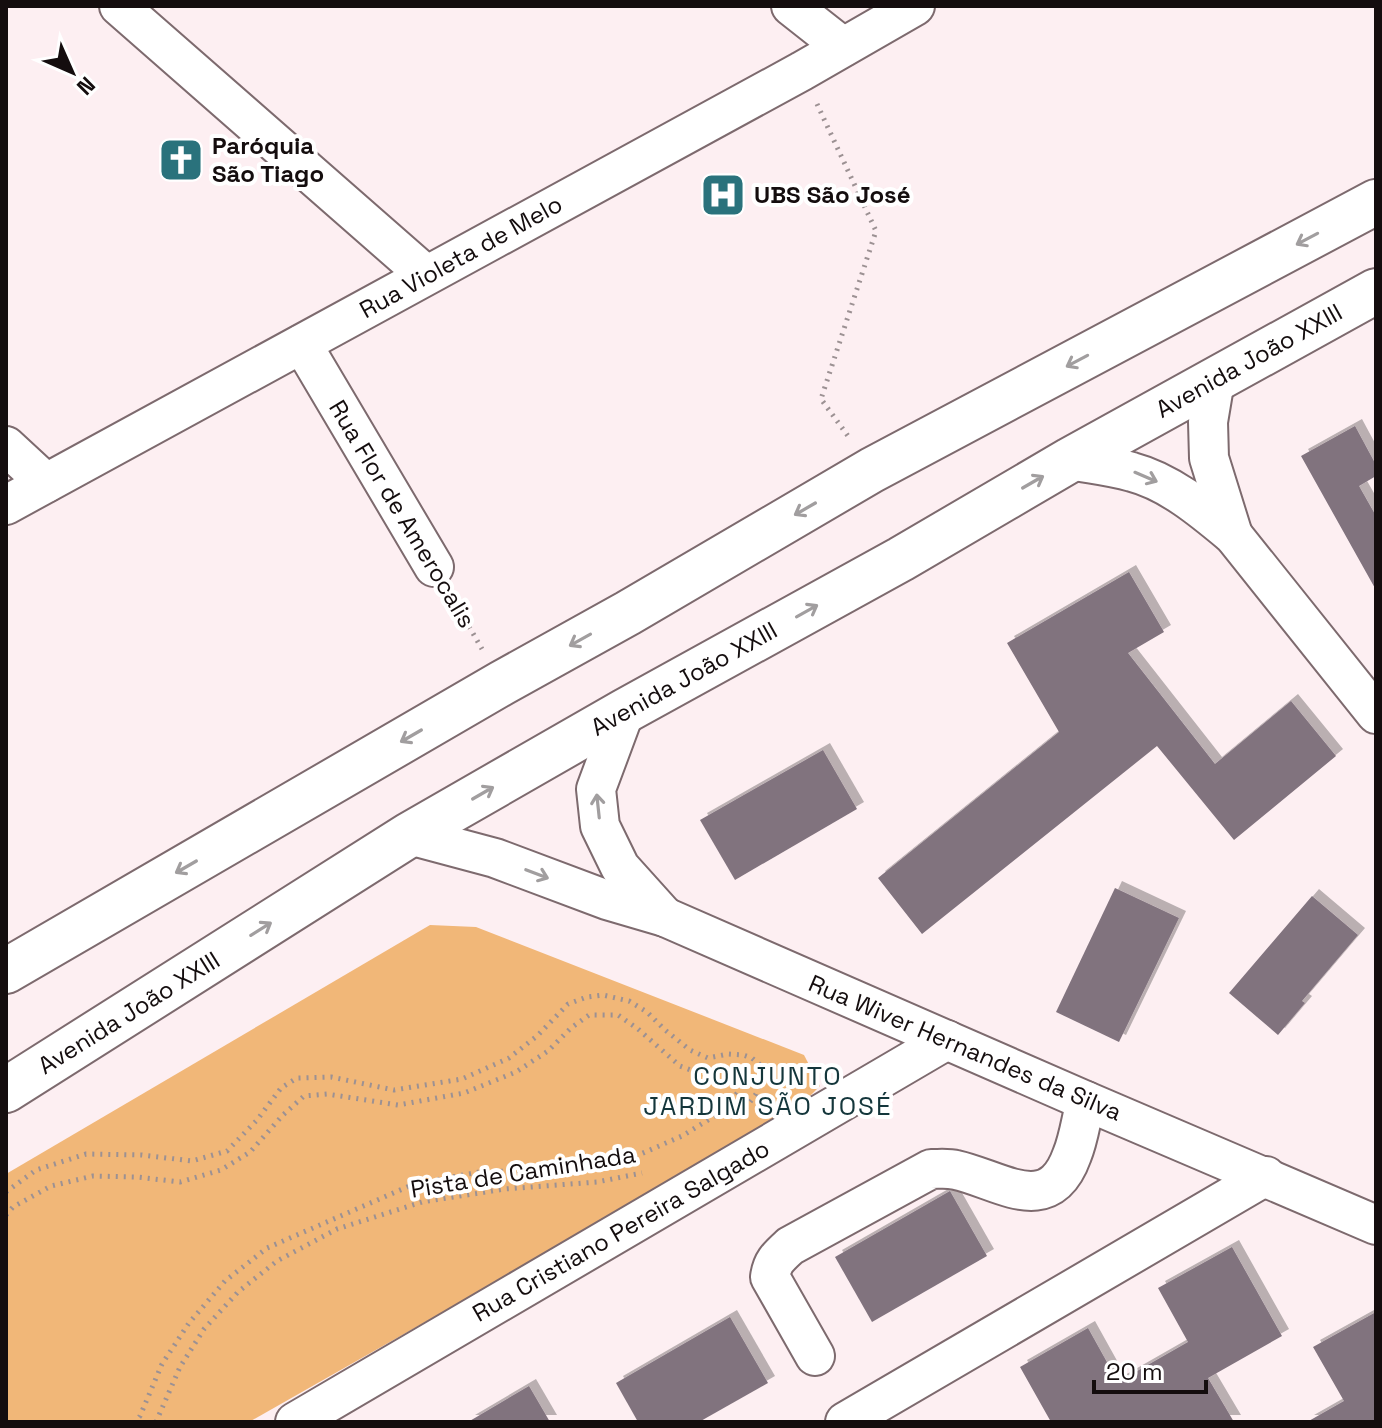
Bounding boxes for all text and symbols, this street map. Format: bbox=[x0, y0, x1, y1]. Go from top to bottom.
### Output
north arrow bbox=[32, 32, 112, 112]
text: N bbox=[71, 71, 101, 101]
place label: Paróquia São Tiago bbox=[212, 130, 324, 189]
church icon: Paróquia São Tiago bbox=[157, 136, 205, 184]
hospital icon: UBS São José bbox=[699, 171, 747, 219]
place label: UBS São José bbox=[754, 179, 911, 210]
street label: Rua Violeta de Melo bbox=[354, 188, 568, 325]
one-way arrow bbox=[1296, 231, 1319, 247]
street label: Avenida João XXIII bbox=[1150, 296, 1347, 425]
one-way arrow bbox=[1066, 353, 1090, 369]
street label: Rua Flor de Amerocalis bbox=[322, 394, 483, 633]
one-way arrow bbox=[1133, 471, 1158, 486]
one-way arrow bbox=[1021, 474, 1044, 490]
one-way arrow bbox=[794, 501, 817, 517]
one-way arrow bbox=[795, 603, 818, 619]
street label: Avenida João XXIII bbox=[585, 614, 782, 743]
one-way arrow bbox=[569, 632, 592, 648]
one-way arrow bbox=[400, 728, 423, 744]
one-way arrow bbox=[471, 785, 494, 801]
one-way arrow bbox=[590, 793, 605, 820]
one-way arrow bbox=[175, 859, 198, 875]
one-way arrow bbox=[524, 868, 549, 882]
one-way arrow bbox=[249, 920, 272, 936]
street label: Avenida João XXIII bbox=[32, 944, 225, 1081]
street label: Rua Wiver Hernandes da Silva bbox=[804, 967, 1127, 1128]
district label: CONJUNTO JARDIM SÃO JOSÉ bbox=[643, 1059, 893, 1123]
street label: Rua Cristiano Pereira Salgado bbox=[467, 1133, 775, 1329]
street label: Pista de Caminhada bbox=[408, 1138, 638, 1205]
scale bar bbox=[1094, 1344, 1206, 1394]
text: 20 m bbox=[1106, 1356, 1163, 1387]

